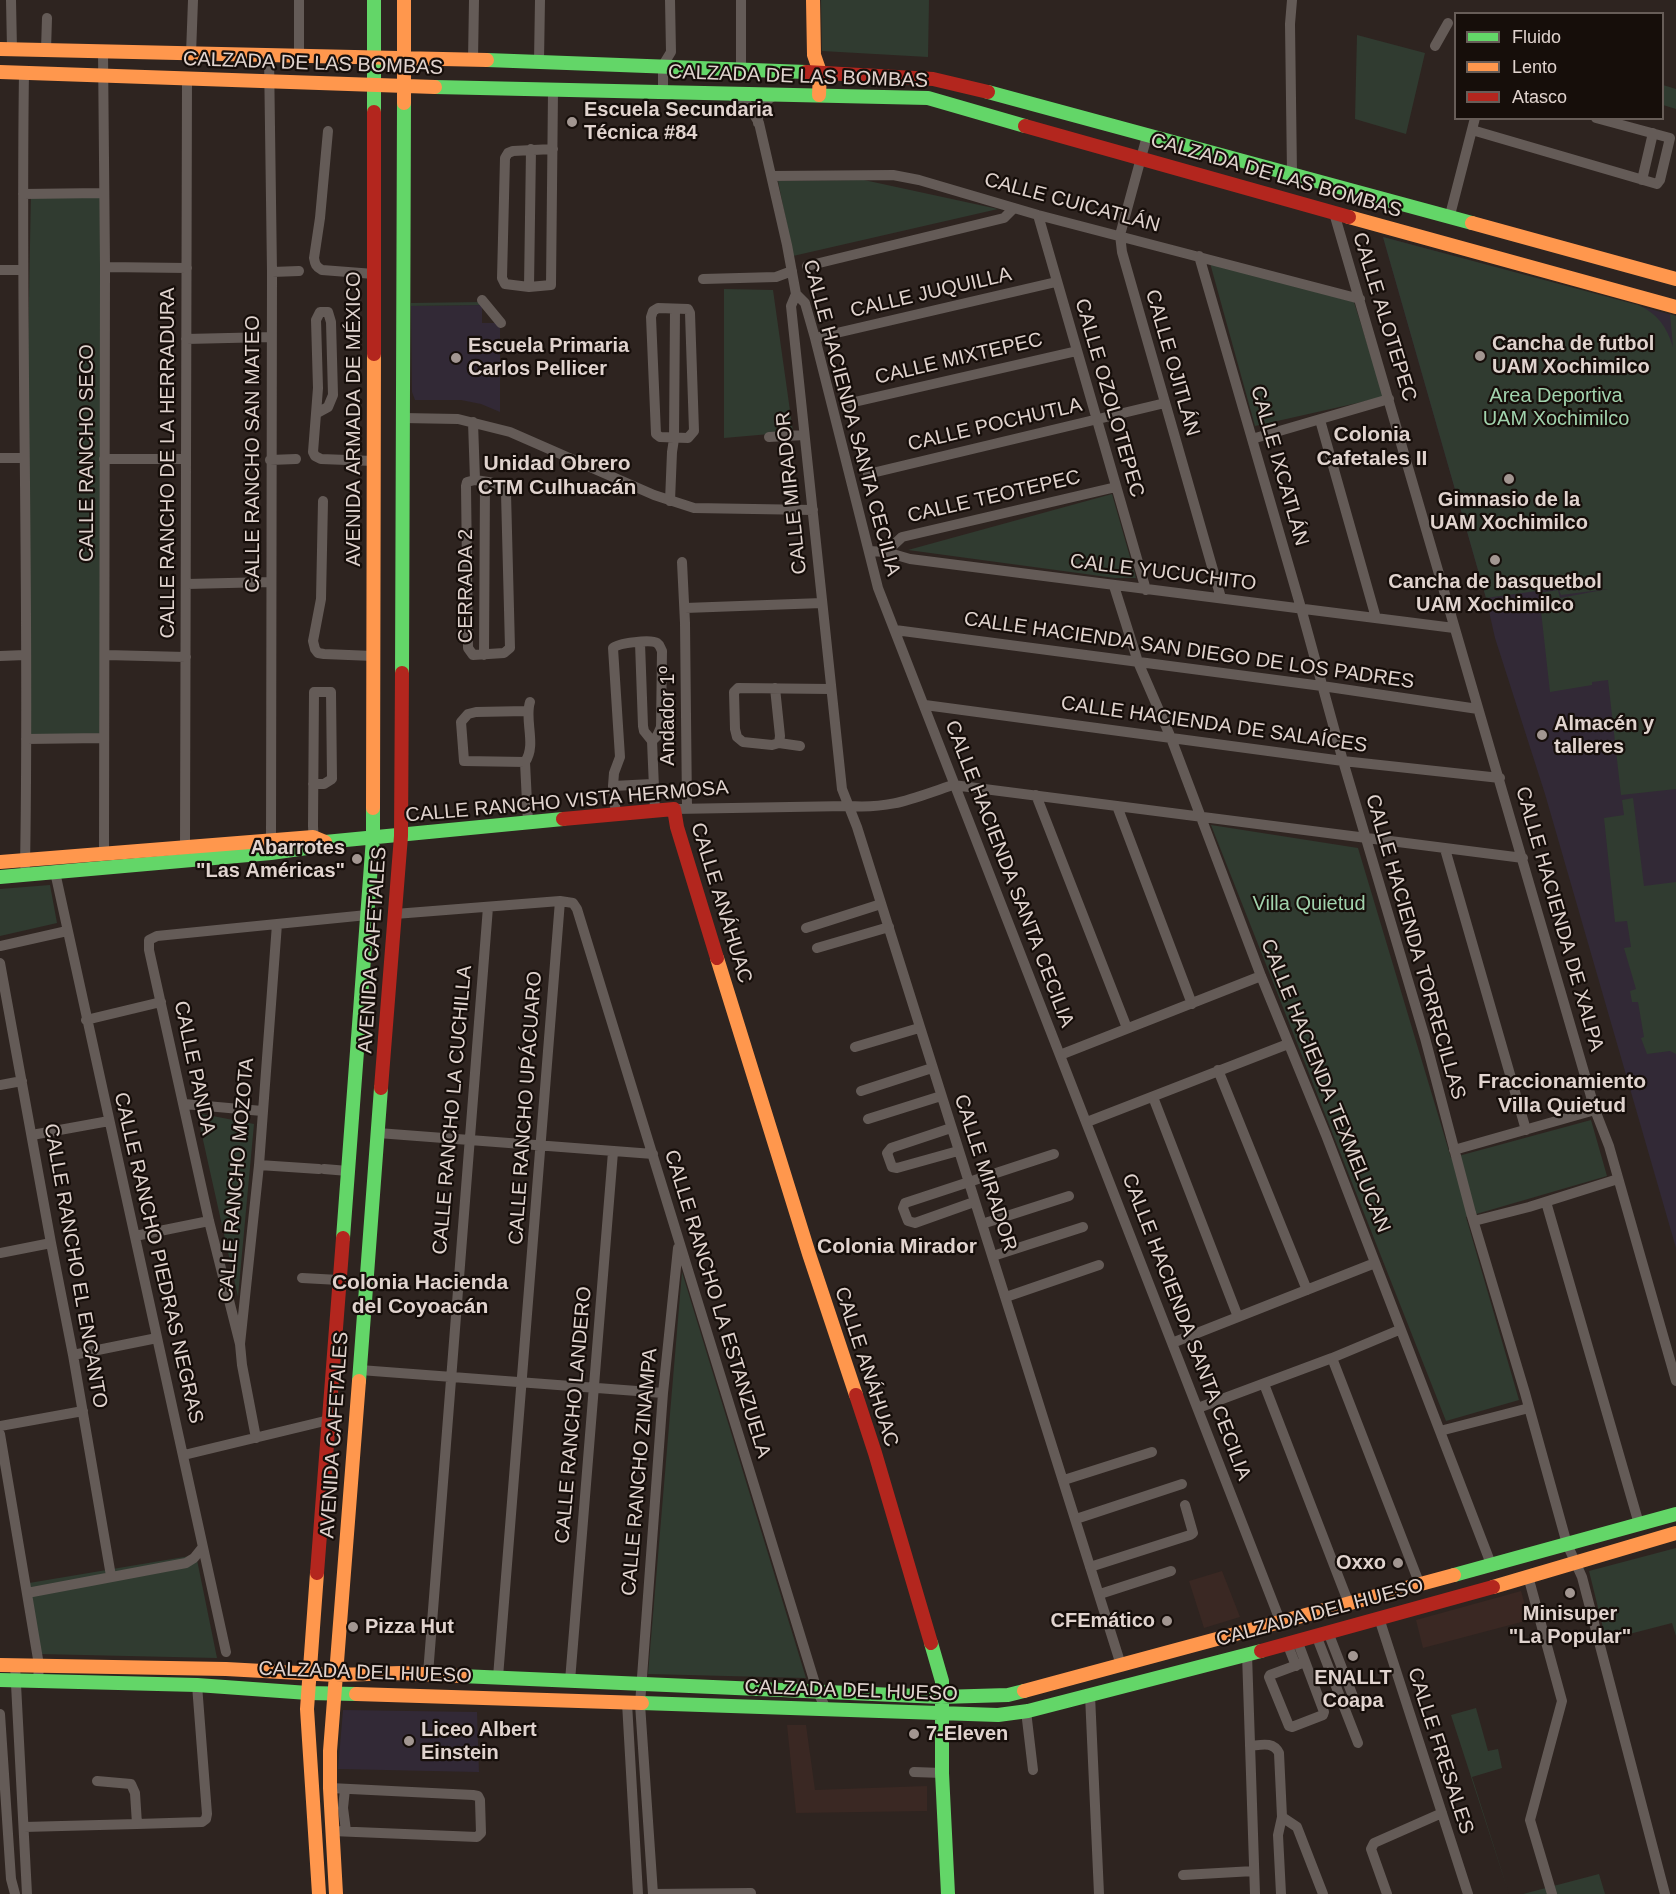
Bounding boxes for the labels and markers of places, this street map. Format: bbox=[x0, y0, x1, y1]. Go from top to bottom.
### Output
place label: Escuela Secundaria Técnica #84 bbox=[584, 98, 773, 145]
marker: Escuela Secundaria Técnica #84 bbox=[565, 115, 579, 129]
place label: Cancha de futbol UAM Xochimilco bbox=[1492, 332, 1654, 379]
place label: Escuela Primaria Carlos Pellicer bbox=[468, 334, 629, 381]
marker: Cancha de futbol UAM Xochimilco bbox=[1473, 349, 1487, 363]
marker: Escuela Primaria Carlos Pellicer bbox=[449, 351, 463, 365]
marker: Gimnasio de la UAM Xochimilco bbox=[1502, 472, 1516, 486]
place label: Gimnasio de la UAM Xochimilco bbox=[1430, 488, 1588, 535]
marker: Cancha de basquetbol UAM Xochimilco bbox=[1488, 553, 1502, 567]
place label: Cancha de basquetbol UAM Xochimilco bbox=[1388, 570, 1602, 617]
place label: Almacén y talleres bbox=[1554, 712, 1654, 759]
marker: Almacén y talleres bbox=[1535, 728, 1549, 742]
place label: Abarrotes "Las Américas" bbox=[196, 836, 345, 883]
marker: Abarrotes "Las Américas" bbox=[350, 852, 364, 866]
place label: Oxxo bbox=[1336, 1551, 1386, 1575]
marker: Oxxo bbox=[1391, 1556, 1405, 1570]
marker: Minisuper "La Popular" bbox=[1563, 1586, 1577, 1600]
place label: Minisuper "La Popular" bbox=[1509, 1602, 1631, 1649]
place label: CFEmático bbox=[1051, 1609, 1155, 1633]
marker: CFEmático bbox=[1160, 1614, 1174, 1628]
place label: Pizza Hut bbox=[365, 1615, 454, 1639]
marker: Pizza Hut bbox=[346, 1620, 360, 1634]
marker: ENALLT Coapa bbox=[1346, 1649, 1360, 1663]
place label: ENALLT Coapa bbox=[1314, 1666, 1392, 1713]
place label: Liceo Albert Einstein bbox=[421, 1718, 537, 1765]
place label: 7-Eleven bbox=[926, 1722, 1008, 1746]
marker: 7-Eleven bbox=[907, 1727, 921, 1741]
marker: Liceo Albert Einstein bbox=[402, 1734, 416, 1748]

